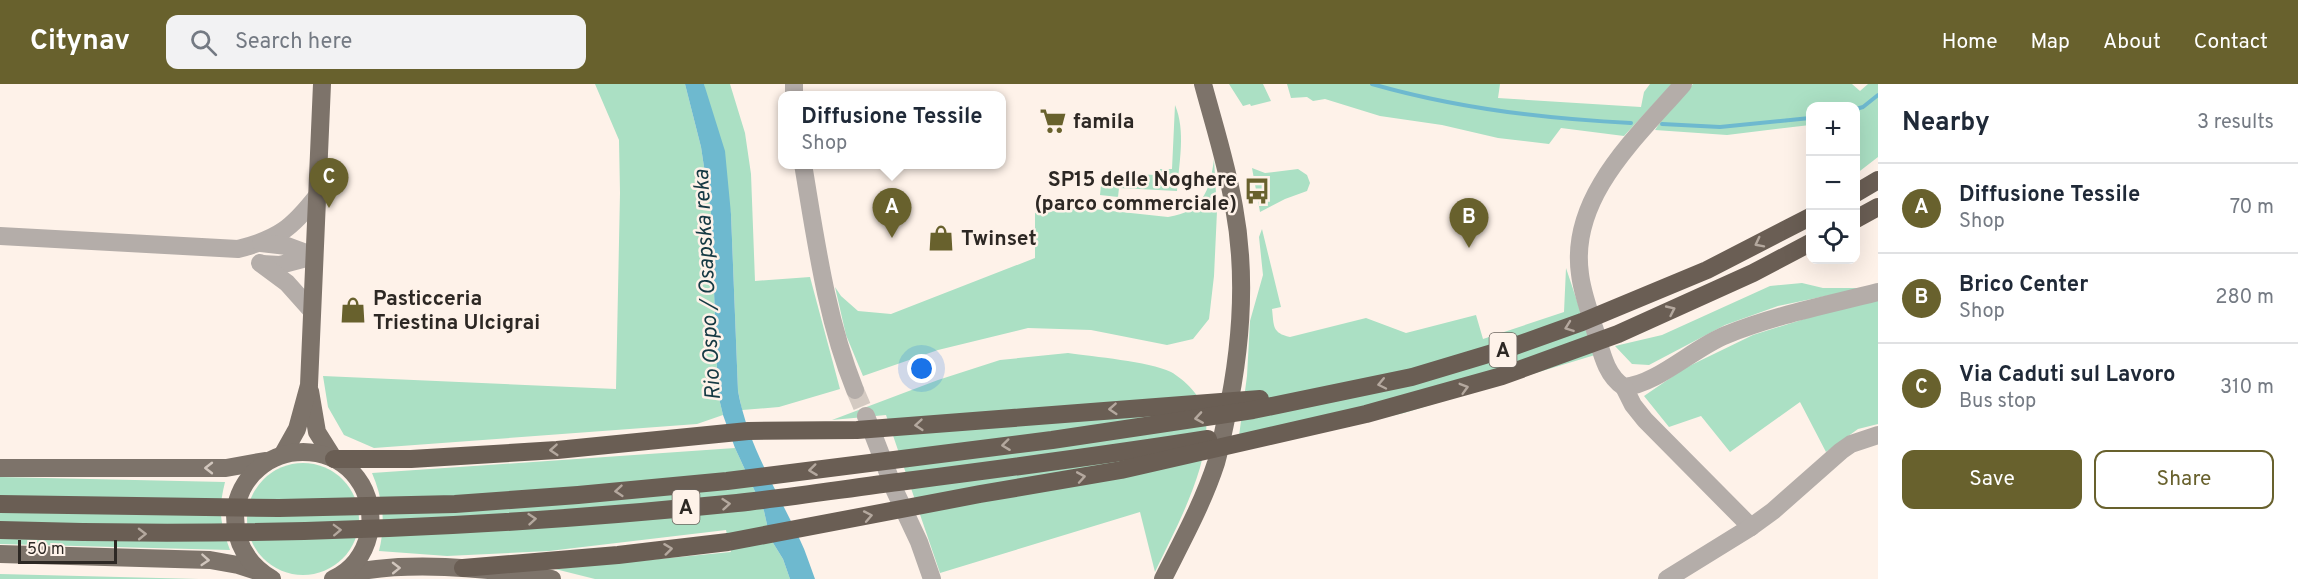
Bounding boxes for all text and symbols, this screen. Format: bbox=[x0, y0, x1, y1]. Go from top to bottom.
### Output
search box bbox=[166, 15, 586, 69]
text: Citynav bbox=[30, 24, 130, 60]
icon: search bbox=[187, 26, 220, 59]
text: Search here bbox=[235, 29, 352, 56]
text: Home bbox=[1942, 29, 1998, 56]
text: Map bbox=[2031, 29, 2070, 56]
text: About bbox=[2103, 29, 2161, 56]
text: Contact bbox=[2194, 29, 2268, 56]
popup bbox=[778, 91, 1006, 169]
map controls bbox=[1806, 102, 1860, 264]
button: + bbox=[1806, 102, 1860, 156]
text: Diffusione Tessile bbox=[801, 104, 983, 131]
supermarket icon: famila bbox=[1038, 106, 1068, 136]
text: Nearby bbox=[1902, 107, 1990, 140]
place label: famila bbox=[1073, 109, 1135, 136]
text: 3 results bbox=[2197, 110, 2274, 136]
text: Shop bbox=[801, 131, 847, 157]
button: − bbox=[1806, 156, 1860, 210]
pin: C bbox=[310, 158, 348, 208]
place label: SP15 delle Noghere (parco commerciale) bbox=[1035, 167, 1237, 218]
water label: Rio Ospo / Osapska reka bbox=[689, 168, 728, 401]
bus stop icon: SP15 delle Noghere (parco commerciale) bbox=[1242, 176, 1272, 206]
text: Diffusione Tessile bbox=[1959, 182, 2140, 209]
pin: A bbox=[872, 188, 912, 238]
text: A bbox=[1914, 195, 1929, 221]
text: 70 m bbox=[2230, 195, 2274, 221]
pin: B bbox=[1450, 198, 1488, 248]
text: Shop bbox=[1959, 209, 2005, 235]
button: locate bbox=[1806, 210, 1860, 264]
shop icon: Twinset bbox=[926, 223, 956, 253]
place label: Twinset bbox=[961, 226, 1037, 253]
one-way arrow bbox=[1754, 236, 1765, 248]
text: Brico Center bbox=[1959, 272, 2088, 299]
text: B bbox=[1915, 285, 1928, 311]
text: 280 m bbox=[2215, 285, 2274, 311]
place label: Pasticceria Triestina Ulcigrai bbox=[373, 286, 540, 337]
shop icon: Pasticceria Triestina Ulcigrai bbox=[338, 295, 368, 325]
text: Shop bbox=[1959, 299, 2005, 325]
one-way arrow bbox=[1665, 305, 1676, 317]
one-way arrow bbox=[1564, 319, 1574, 332]
road number: A bbox=[1490, 333, 1516, 367]
your location bbox=[907, 354, 936, 383]
text: Via Caduti sul Lavoro bbox=[1959, 362, 2175, 389]
text: C bbox=[1915, 375, 1928, 401]
text: 310 m bbox=[2220, 375, 2274, 401]
one-way arrow bbox=[1378, 376, 1388, 389]
one-way arrow bbox=[1459, 383, 1469, 396]
text: Bus stop bbox=[1959, 389, 2036, 415]
one-way arrow bbox=[1109, 402, 1118, 415]
one-way arrow bbox=[1195, 412, 1204, 424]
one-way arrow bbox=[914, 418, 924, 431]
one-way arrow bbox=[1001, 439, 1011, 451]
one-way arrow bbox=[549, 443, 558, 456]
button: Save bbox=[1902, 450, 2082, 509]
button: Share bbox=[2094, 450, 2274, 509]
one-way arrow bbox=[205, 462, 214, 474]
one-way arrow bbox=[808, 463, 817, 476]
one-way arrow bbox=[1075, 471, 1085, 484]
one-way arrow bbox=[614, 484, 623, 497]
road number: A bbox=[672, 490, 700, 524]
one-way arrow bbox=[722, 498, 731, 511]
one-way arrow bbox=[863, 510, 873, 523]
one-way arrow bbox=[528, 513, 537, 526]
one-way arrow bbox=[333, 524, 342, 536]
one-way arrow bbox=[138, 528, 147, 540]
scale bar bbox=[18, 537, 117, 564]
text: 50 m bbox=[27, 540, 65, 560]
one-way arrow bbox=[663, 543, 672, 556]
one-way arrow bbox=[201, 554, 210, 567]
one-way arrow bbox=[391, 562, 400, 574]

